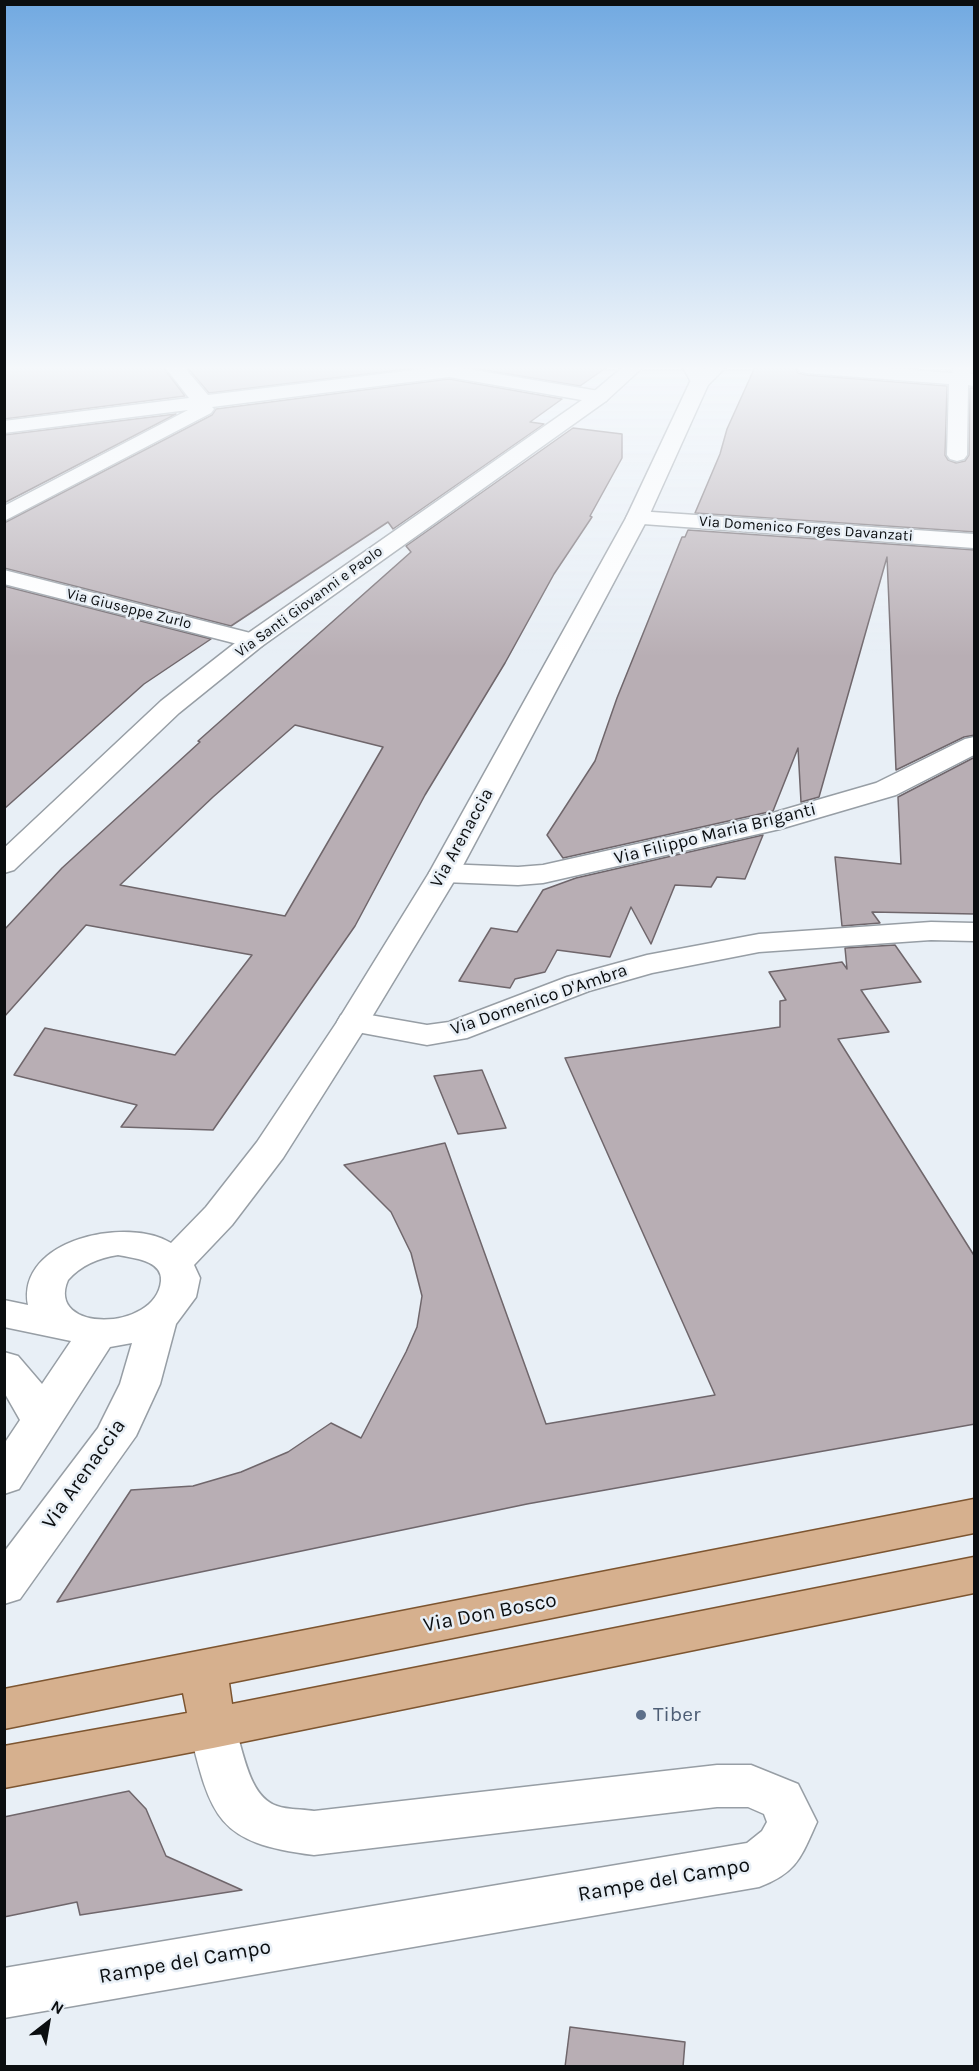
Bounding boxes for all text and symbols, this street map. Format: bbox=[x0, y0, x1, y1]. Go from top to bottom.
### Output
street label: Via Domenico Forges Davanzati bbox=[698, 513, 914, 545]
street label: Via Santi Giovanni e Paolo bbox=[232, 543, 386, 661]
street label: Via Giuseppe Zurlo bbox=[65, 585, 193, 633]
street label: Via Arenaccia bbox=[426, 784, 498, 892]
street label: Via Filippo Maria Briganti bbox=[612, 798, 818, 870]
street label: Via Domenico D'Ambra bbox=[448, 960, 630, 1040]
street label: Via Arenaccia bbox=[37, 1414, 131, 1534]
street label: Via Don Bosco bbox=[421, 1588, 559, 1638]
place label: Tiber bbox=[653, 1702, 701, 1728]
marker: Tiber bbox=[634, 1708, 648, 1722]
street label: Rampe del Campo bbox=[576, 1852, 752, 1908]
street label: Rampe del Campo bbox=[97, 1934, 273, 1990]
north arrow bbox=[18, 1993, 78, 2053]
text: N bbox=[48, 1996, 67, 2018]

